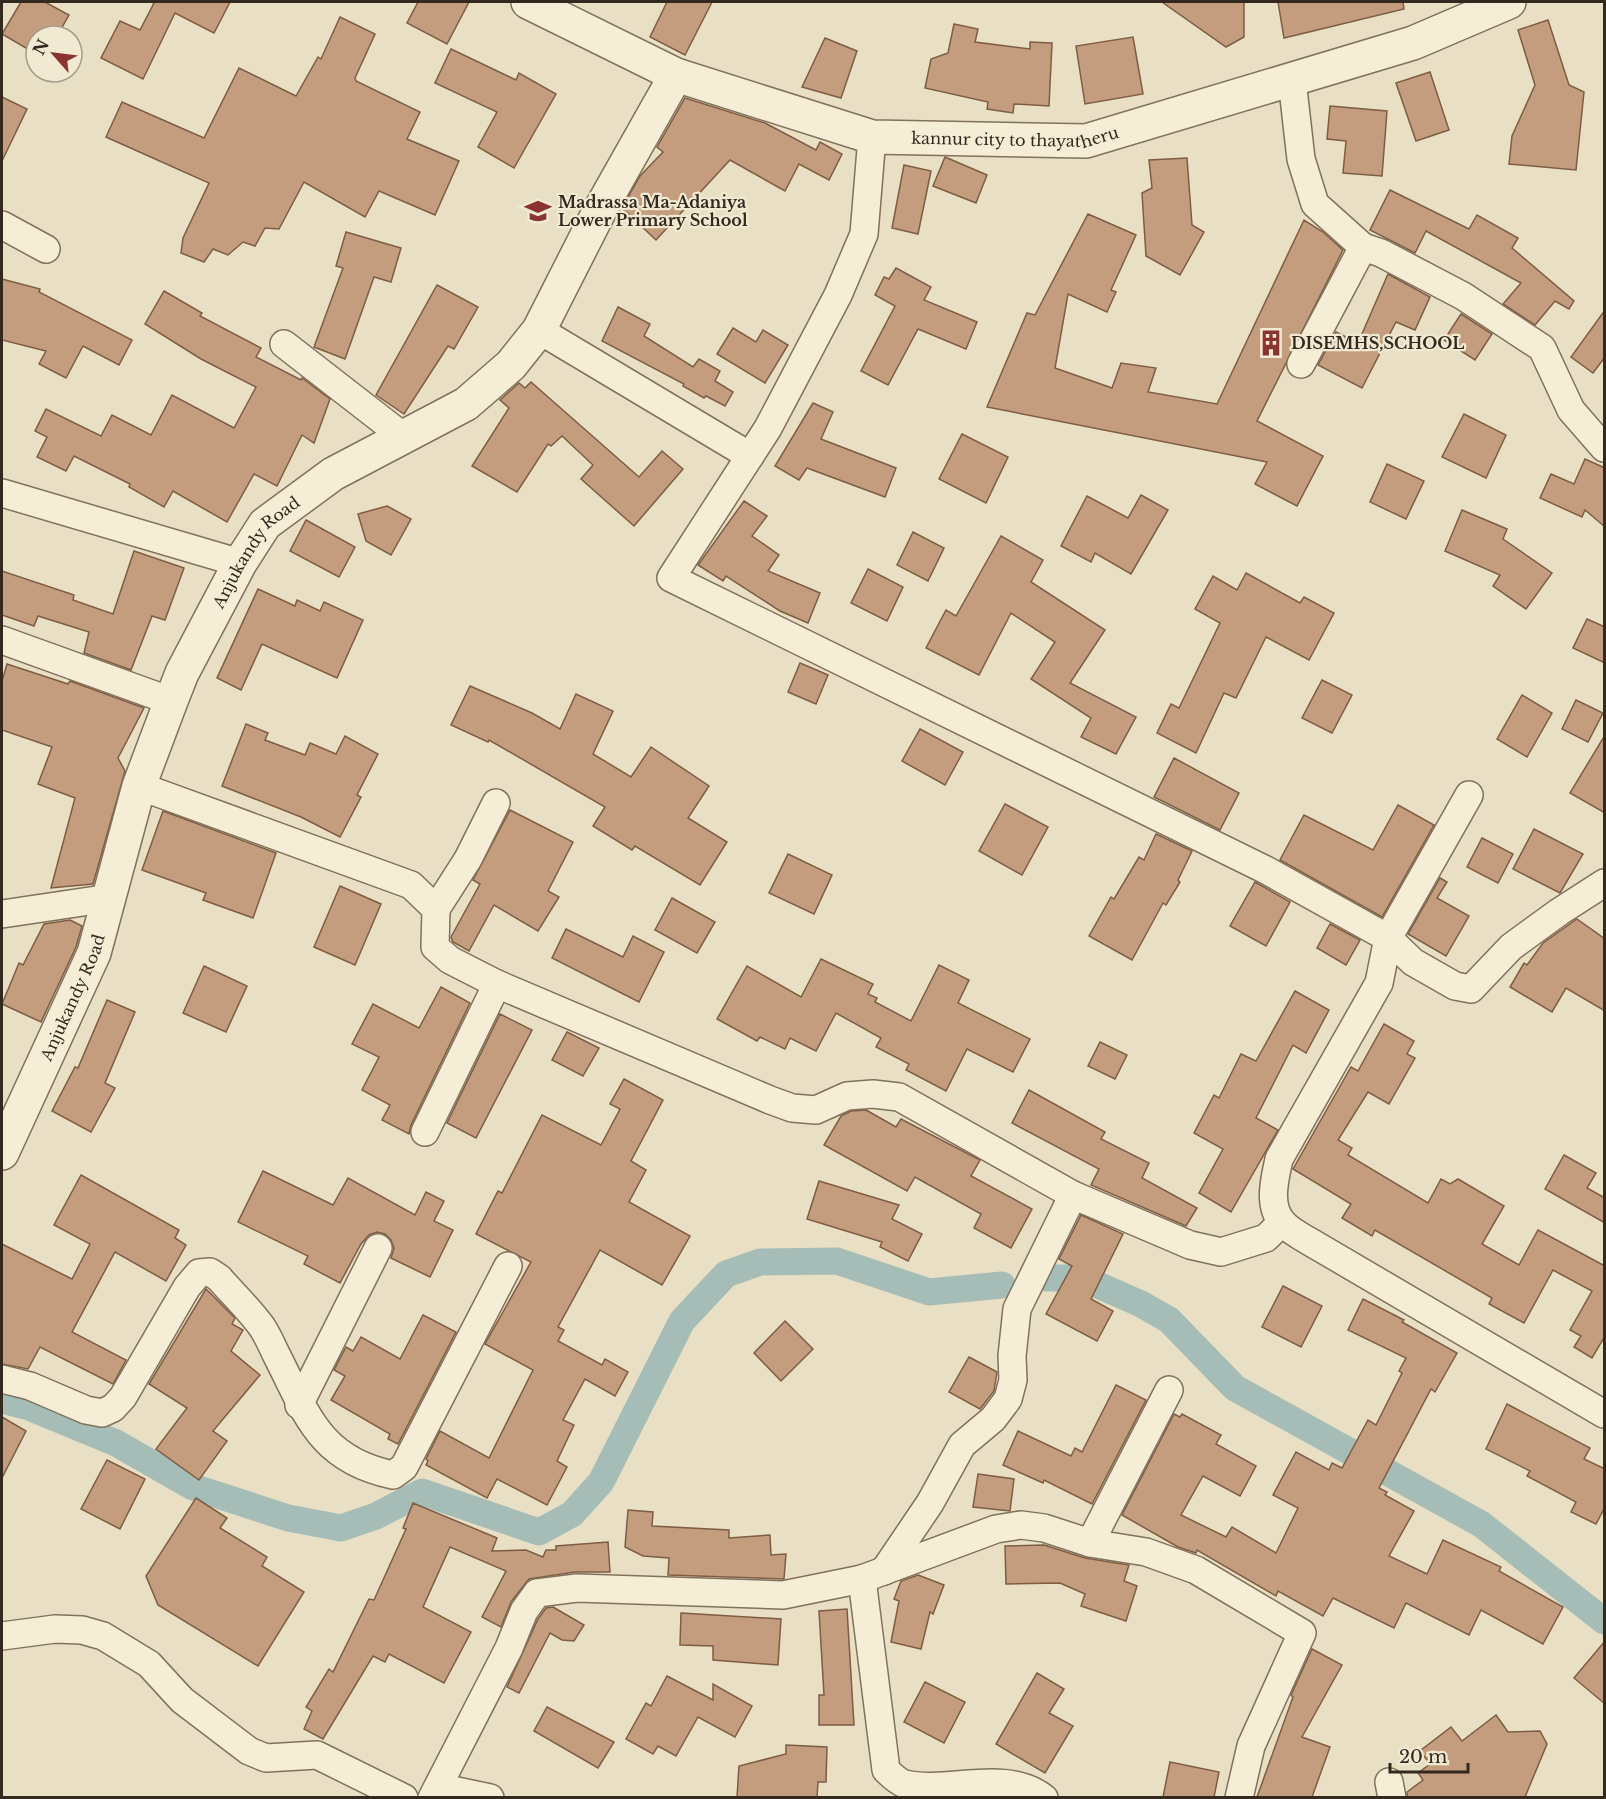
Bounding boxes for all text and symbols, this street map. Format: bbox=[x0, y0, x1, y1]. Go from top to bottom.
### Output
north arrow bbox=[24, 24, 84, 84]
text: N bbox=[28, 36, 53, 58]
street label: kannur city to thayatheru bbox=[911, 122, 1121, 152]
place label: Madrassa Ma-Adaniya Lower Primary School bbox=[558, 192, 748, 230]
school or university icon: Madrassa Ma-Adaniya Lower Primary School bbox=[523, 196, 553, 226]
building icon: DISEMHS,SCHOOL bbox=[1256, 328, 1286, 358]
place label: DISEMHS,SCHOOL bbox=[1291, 333, 1464, 353]
street label: Anjukandy Road bbox=[208, 492, 304, 612]
street label: Anjukandy Road bbox=[35, 932, 109, 1065]
scale bar bbox=[1390, 1736, 1468, 1774]
text: 20 m bbox=[1399, 1746, 1447, 1768]

